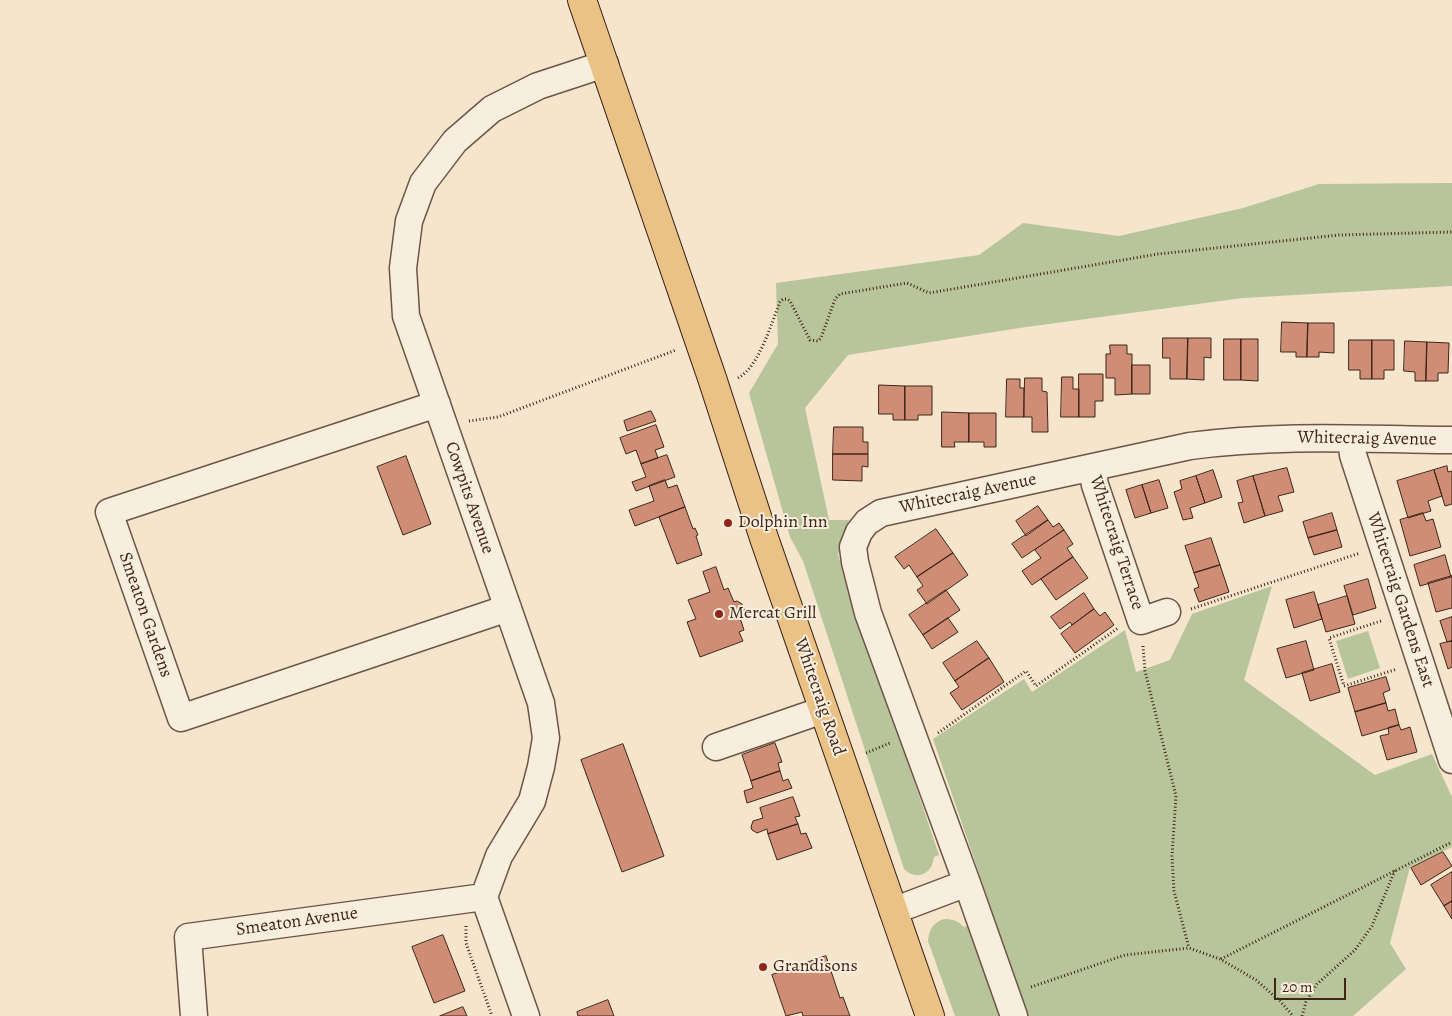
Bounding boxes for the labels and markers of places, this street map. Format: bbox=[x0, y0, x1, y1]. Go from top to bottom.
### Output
place label: Dolphin Inn bbox=[738, 512, 828, 534]
marker: Dolphin Inn bbox=[722, 517, 734, 529]
place label: Mercat Grill bbox=[729, 603, 816, 625]
marker: Mercat Grill bbox=[713, 608, 725, 620]
place label: Grandisons bbox=[773, 956, 858, 978]
marker: Grandisons bbox=[757, 961, 769, 973]

